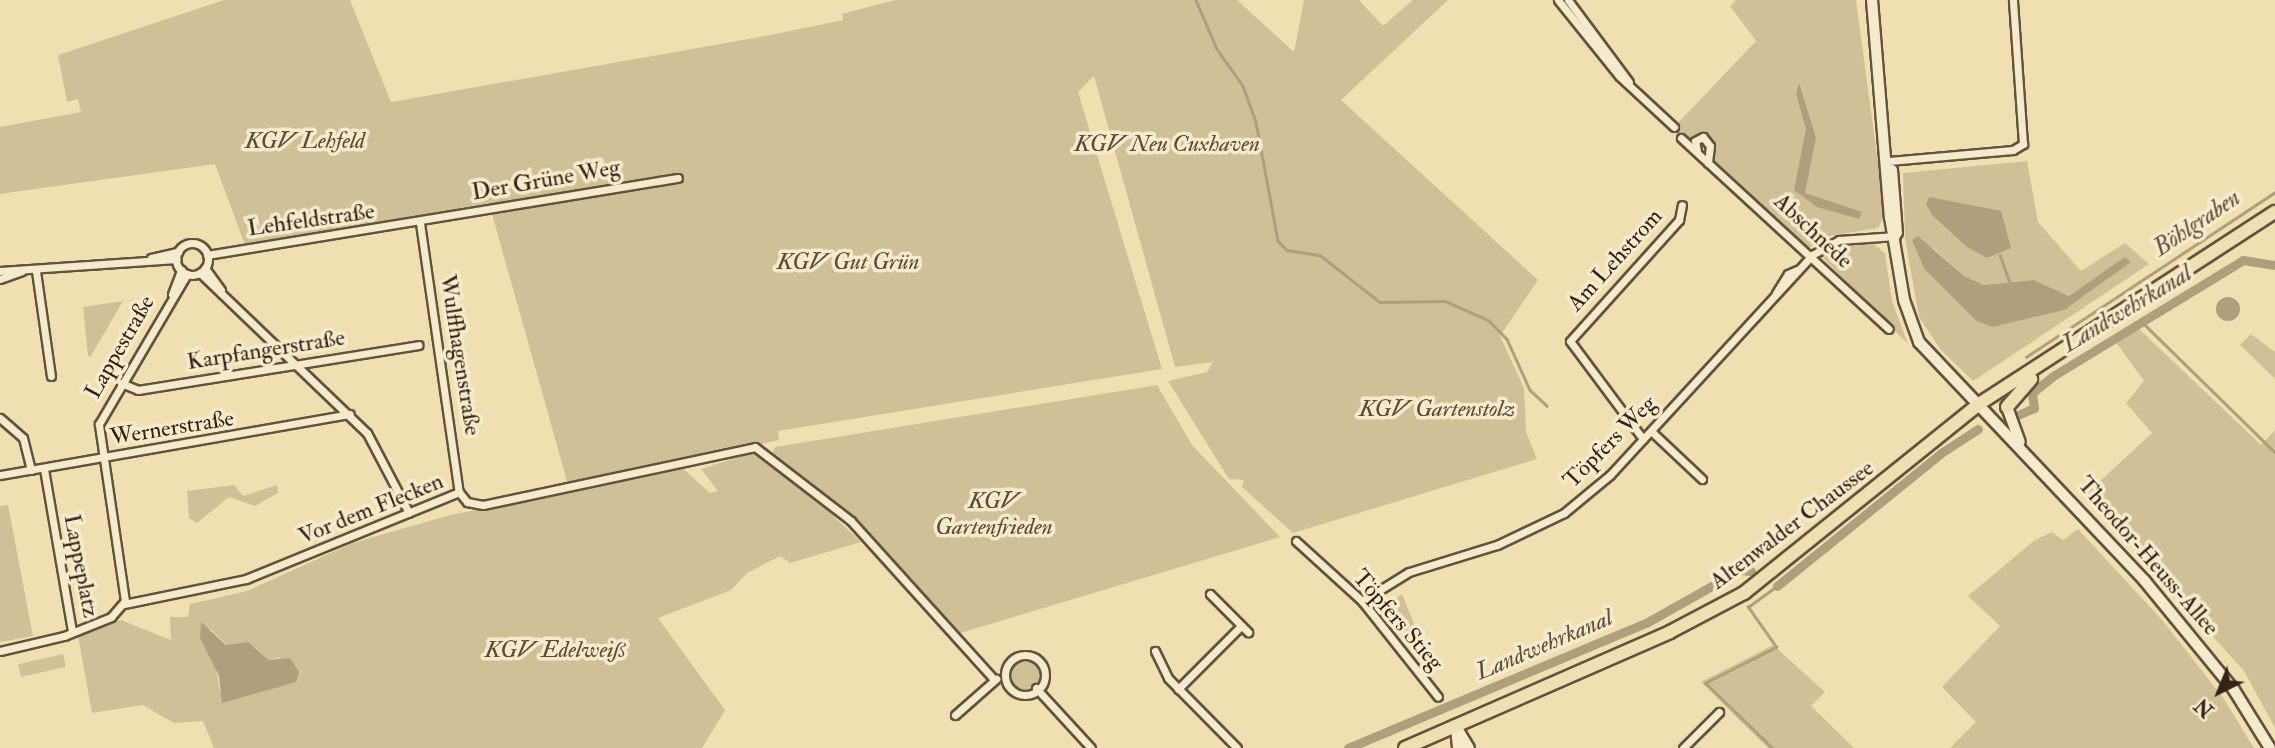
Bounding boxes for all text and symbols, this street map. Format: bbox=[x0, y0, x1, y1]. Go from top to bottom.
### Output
park label: KGV Lehfeld bbox=[245, 127, 365, 155]
park label: KGV Neu Cuxhaven bbox=[1074, 130, 1260, 158]
street label: Der Grüne Weg bbox=[470, 153, 622, 207]
water label: Böhlgraben bbox=[2148, 183, 2246, 263]
street label: Abschnede bbox=[1768, 188, 1858, 274]
street label: Lehfeldstraße bbox=[246, 197, 376, 243]
street label: Am Lehstrom bbox=[1562, 203, 1668, 317]
park label: KGV Gut Grün bbox=[777, 248, 919, 276]
water label: Landwehrkanal bbox=[2057, 259, 2197, 359]
street label: Wulffhagenstraße bbox=[434, 273, 486, 437]
street label: Lappestraße bbox=[79, 291, 161, 403]
street label: Karpfangerstraße bbox=[185, 324, 347, 376]
street label: Töpfers Weg bbox=[1558, 390, 1662, 494]
park label: KGV Gartenstolz bbox=[1359, 395, 1515, 423]
street label: Wernerstraße bbox=[108, 405, 236, 451]
street label: Altenwalder Chaussee bbox=[1705, 454, 1879, 596]
street label: Vor dem Flecken bbox=[295, 467, 447, 551]
street label: Theodor-Heuss-Allee bbox=[2071, 471, 2225, 641]
park label: KGV Gartenfrieden bbox=[935, 487, 1053, 541]
street label: Lappeplatz bbox=[57, 512, 105, 620]
street label: Töpfers Stieg bbox=[1347, 564, 1449, 676]
water label: Landwehrkanal bbox=[1471, 603, 1617, 687]
park label: KGV Edelweiß bbox=[485, 636, 625, 664]
north arrow bbox=[2184, 657, 2254, 727]
text: N bbox=[2190, 693, 2219, 722]

